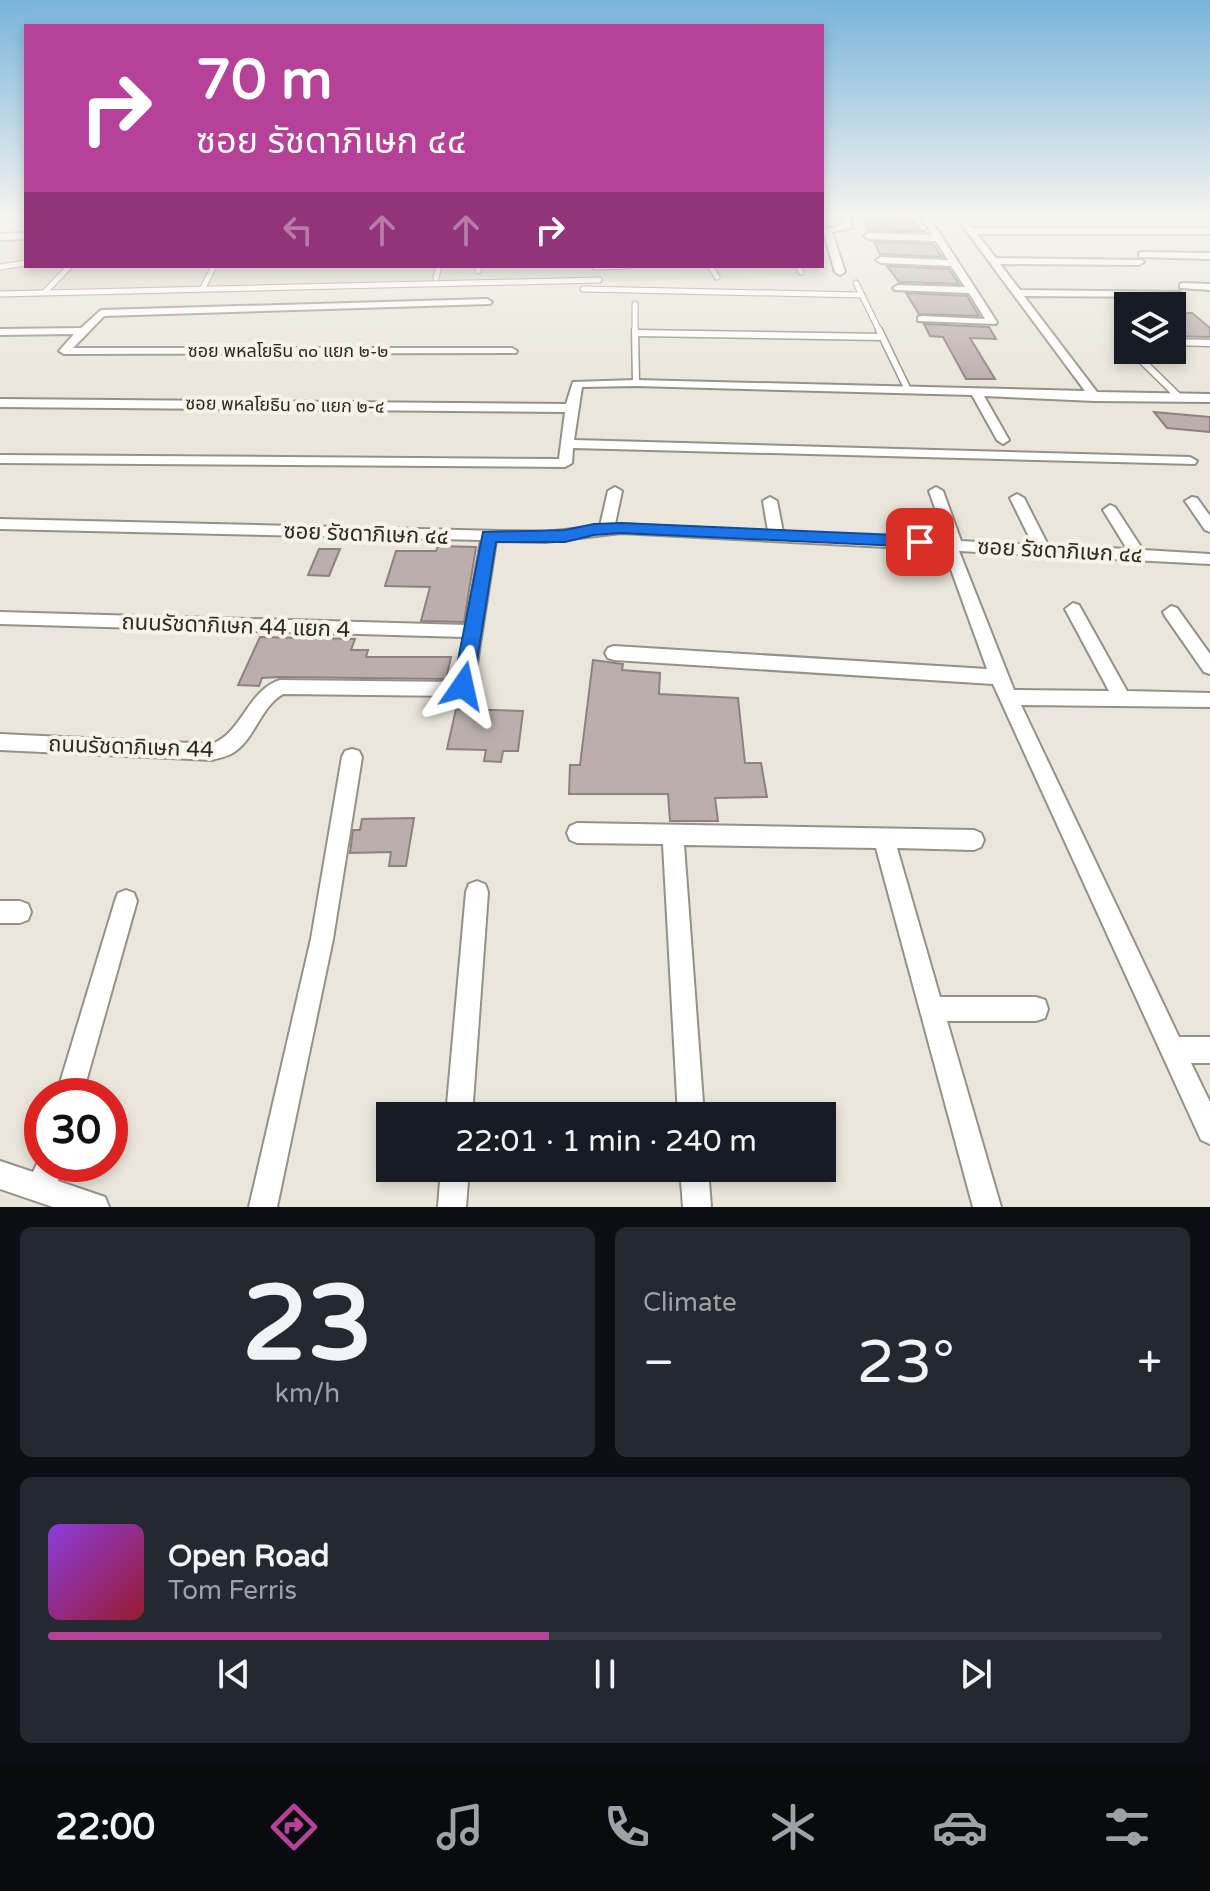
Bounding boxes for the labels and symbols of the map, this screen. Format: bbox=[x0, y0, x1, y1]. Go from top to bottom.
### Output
street label: ซอย พหลโยธิน ๓๐ แยก ๒-๒ bbox=[188, 340, 388, 362]
street label: ซอย พหลโยธิน ๓๐ แยก ๒-๔ bbox=[185, 392, 385, 418]
pin bbox=[886, 508, 954, 576]
street label: ซอย รัชดาภิเษก ๔๔ bbox=[283, 518, 449, 550]
street label: ซอย รัชดาภิเษก ๔๔ bbox=[977, 534, 1143, 568]
street label: ถนนรัชดาภิเษก 44 แยก 4 bbox=[121, 609, 351, 643]
position arrow bbox=[421, 644, 505, 728]
street label: ถนนรัชดาภิเษก 44 bbox=[48, 731, 214, 763]
speed limit sign: 30 bbox=[24, 1078, 128, 1182]

